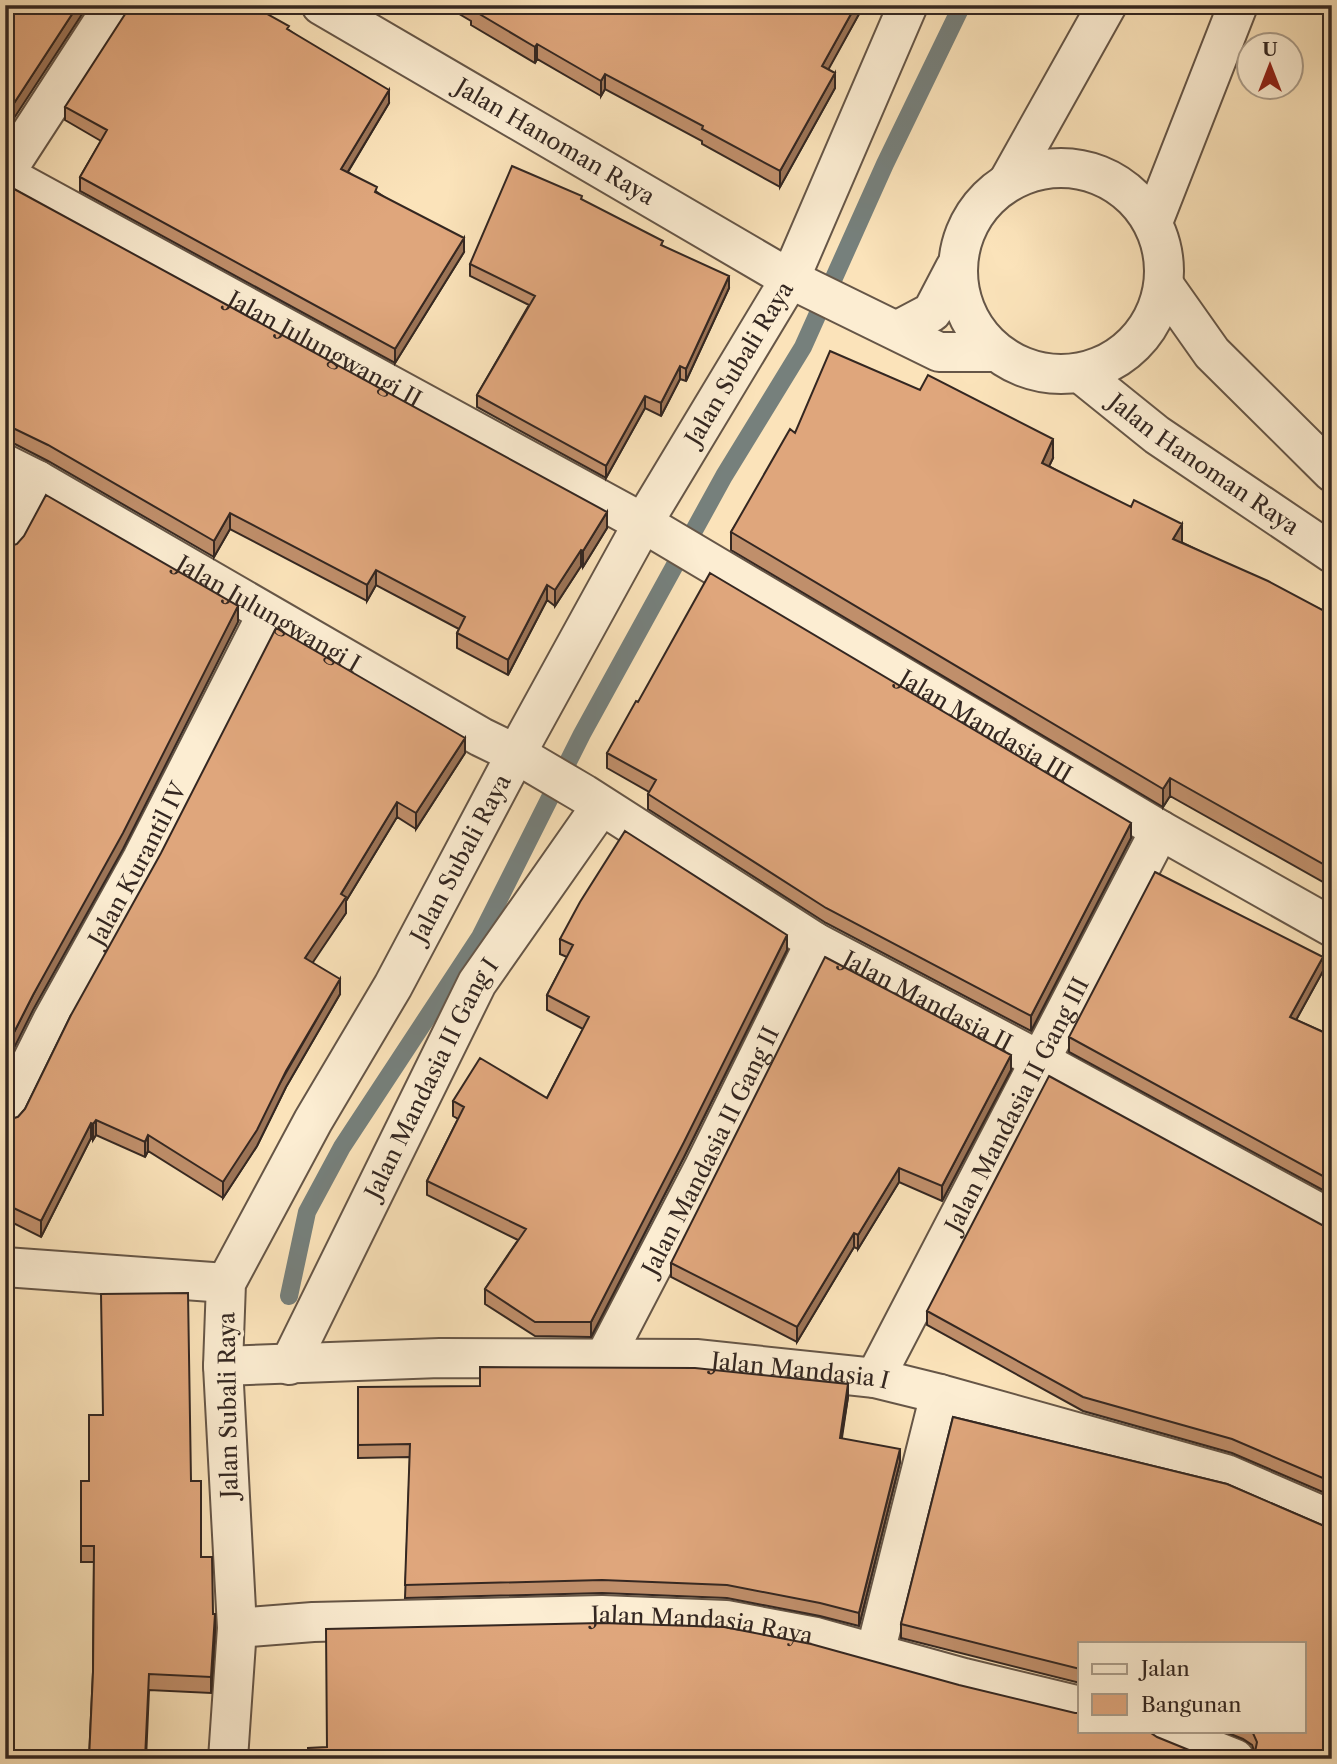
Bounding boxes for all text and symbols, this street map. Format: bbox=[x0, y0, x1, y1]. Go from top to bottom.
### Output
north arrow bbox=[1236, 32, 1306, 102]
text: U bbox=[1262, 38, 1278, 61]
street label: Jalan Hanoman Raya bbox=[448, 71, 661, 211]
street label: Jalan Subali Raya bbox=[678, 276, 800, 453]
street label: Jalan Julungwangi II bbox=[220, 284, 426, 413]
street label: Jalan Hanoman Raya bbox=[1101, 386, 1305, 541]
street label: Jalan Julungwangi I bbox=[169, 548, 365, 678]
street label: Jalan Mandasia III bbox=[891, 663, 1077, 789]
street label: Jalan Subali Raya bbox=[403, 769, 517, 950]
street label: Jalan Kurantil IV bbox=[81, 776, 193, 953]
street label: Jalan Mandasia II bbox=[835, 944, 1017, 1057]
street label: Jalan Mandasia II Gang I bbox=[358, 953, 504, 1206]
street label: Jalan Mandasia II Gang III bbox=[938, 973, 1095, 1239]
street label: Jalan Mandasia II Gang II bbox=[635, 1022, 785, 1282]
street label: Jalan Subali Raya bbox=[212, 1311, 244, 1501]
street label: Jalan Mandasia I bbox=[707, 1346, 892, 1395]
street label: Jalan Mandasia Raya bbox=[588, 1601, 816, 1650]
legend bbox=[1078, 1642, 1306, 1732]
text: Jalan bbox=[1138, 1656, 1190, 1681]
text: Bangunan bbox=[1141, 1692, 1241, 1717]

